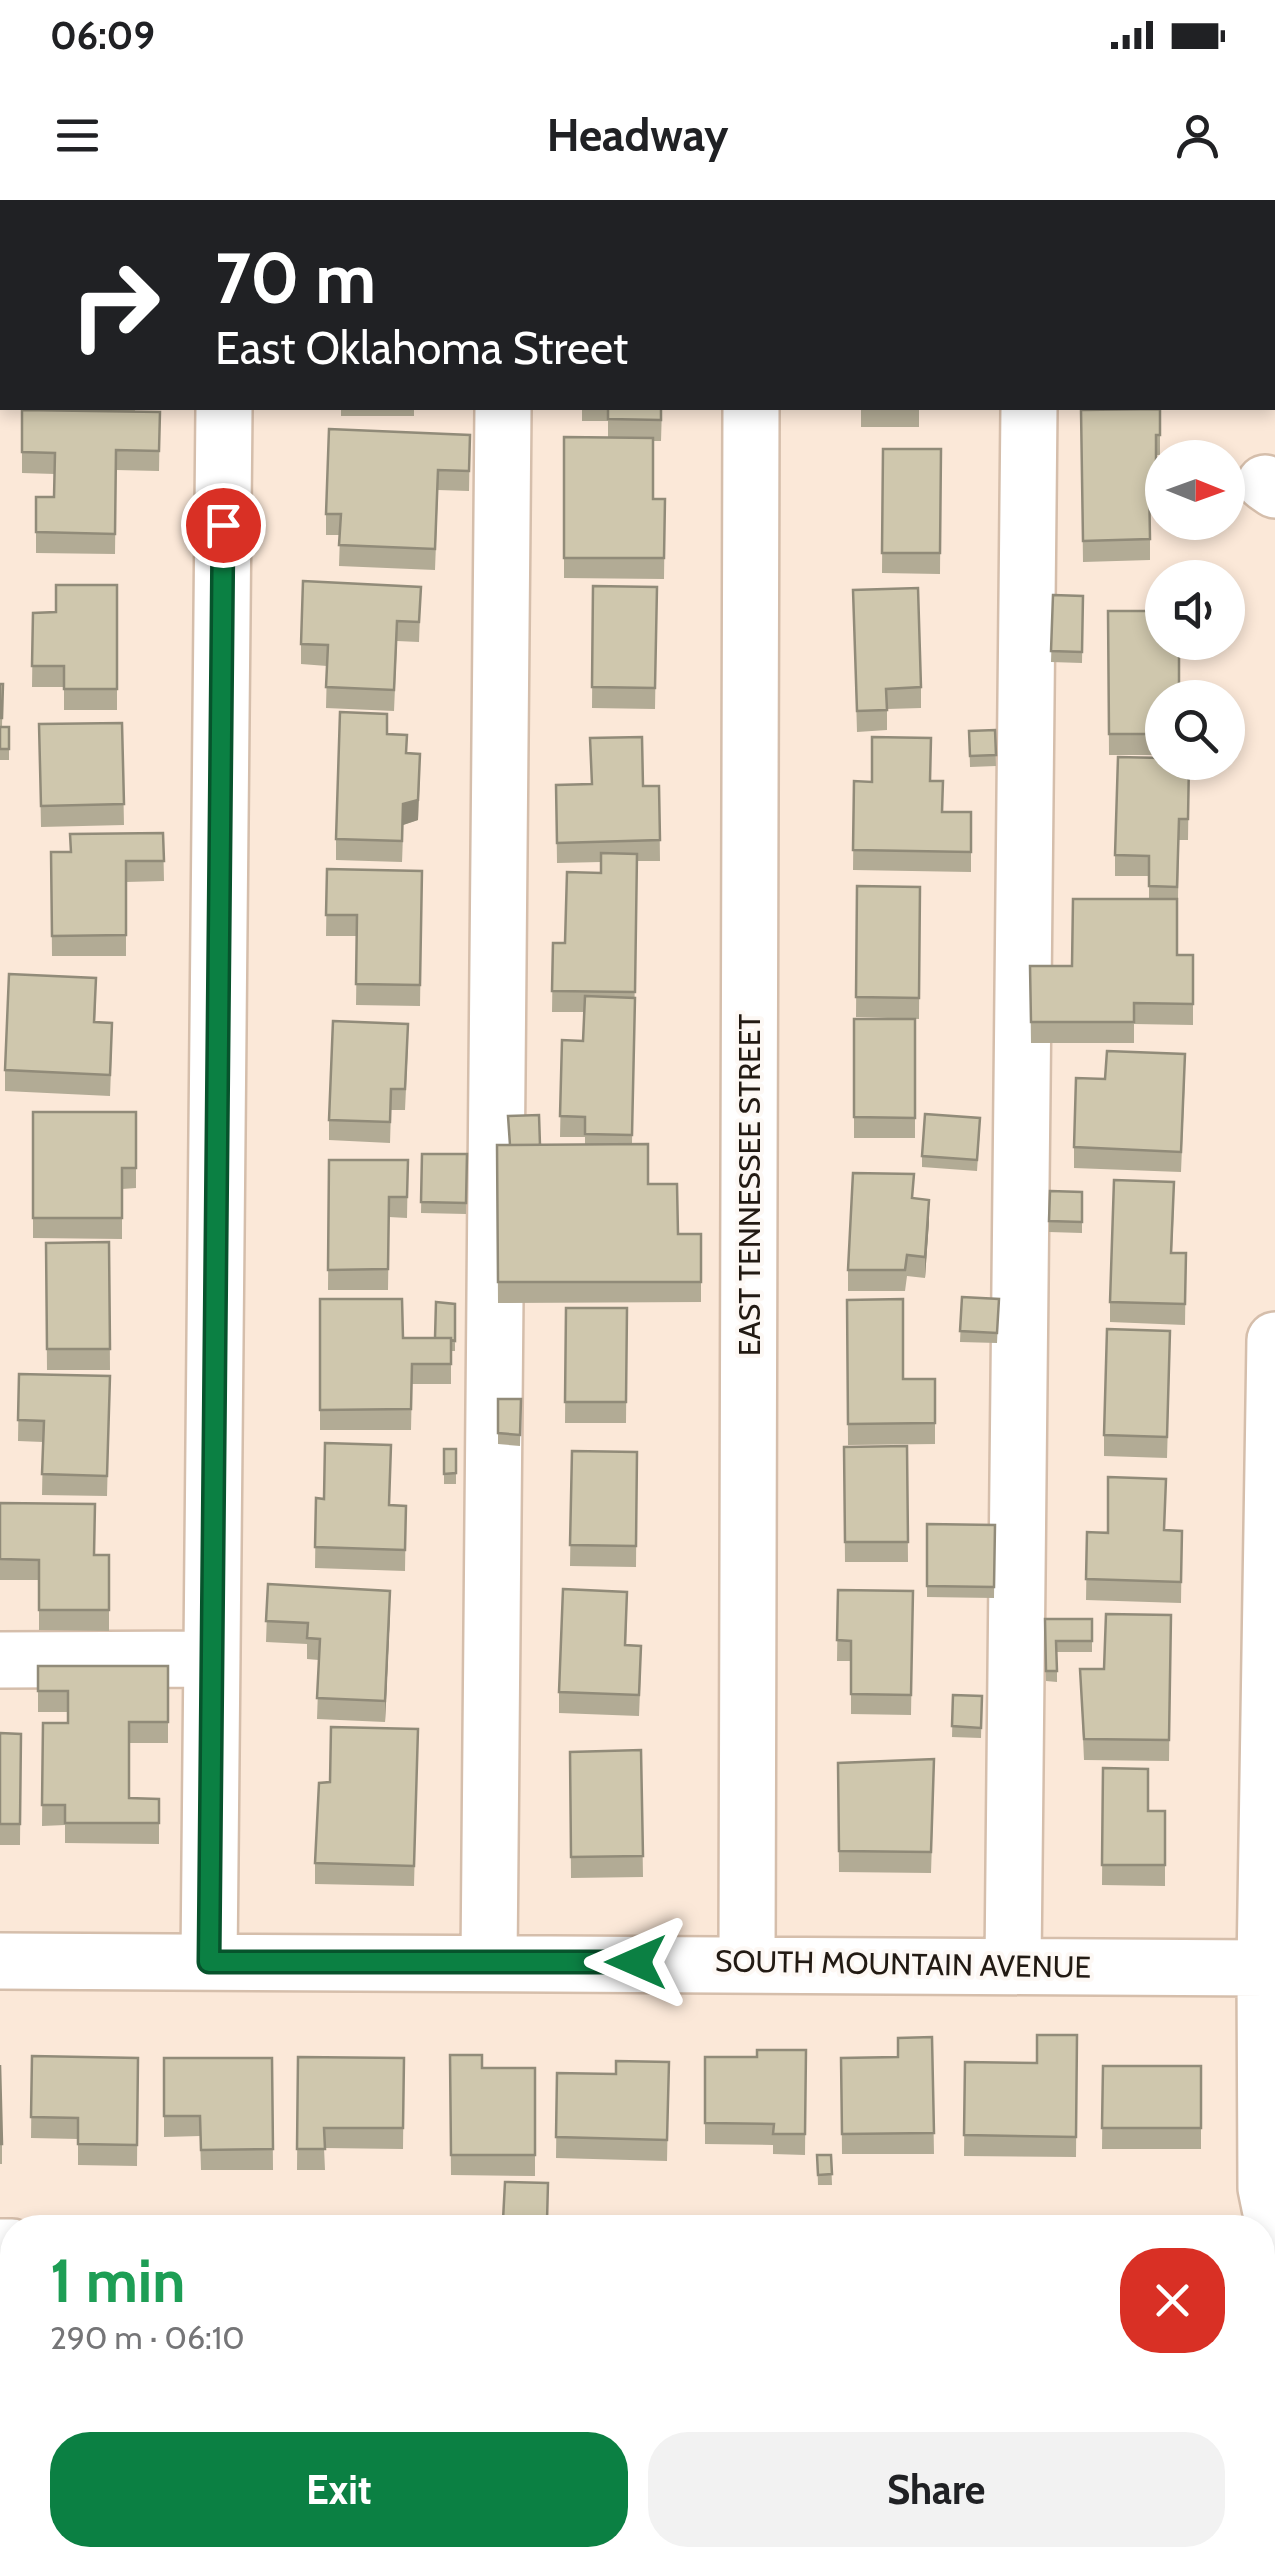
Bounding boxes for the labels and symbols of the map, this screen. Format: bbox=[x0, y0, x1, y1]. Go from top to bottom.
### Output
north arrow bbox=[1145, 440, 1245, 540]
pin bbox=[181, 483, 266, 568]
street label: EAST TENNESSEE STREET bbox=[731, 1014, 768, 1356]
position arrow bbox=[584, 1910, 688, 2014]
street label: SOUTH MOUNTAIN AVENUE bbox=[715, 1942, 1091, 1986]

